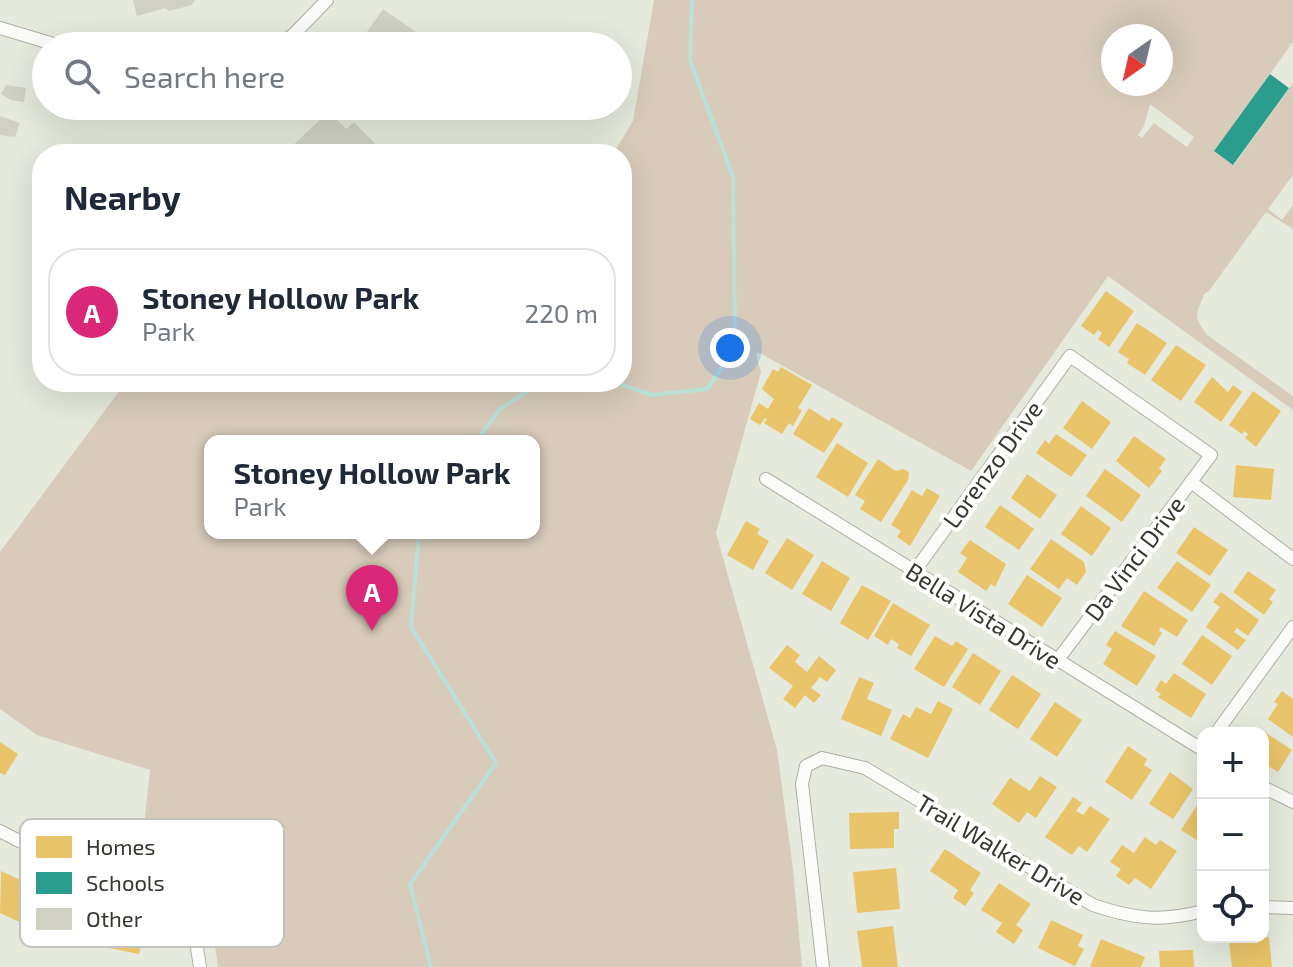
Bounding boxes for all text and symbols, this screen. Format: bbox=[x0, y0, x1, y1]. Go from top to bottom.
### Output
north arrow bbox=[1101, 24, 1173, 96]
search box bbox=[32, 32, 632, 120]
icon: search bbox=[60, 54, 104, 98]
text: Search here bbox=[124, 58, 285, 94]
text: Nearby bbox=[64, 176, 181, 217]
text: Stoney Hollow Park bbox=[142, 279, 419, 315]
text: A bbox=[84, 297, 100, 328]
text: 220 m bbox=[525, 297, 598, 328]
text: Park bbox=[142, 315, 195, 346]
your location bbox=[710, 328, 750, 368]
street label: Lorenzo Drive bbox=[936, 395, 1048, 533]
popup bbox=[204, 435, 540, 539]
text: Stoney Hollow Park bbox=[233, 454, 511, 490]
text: Park bbox=[233, 490, 287, 521]
street label: Da Vinci Drive bbox=[1078, 490, 1190, 626]
street label: Bella Vista Drive bbox=[901, 556, 1067, 674]
pin: A bbox=[346, 565, 398, 631]
map controls bbox=[1197, 727, 1269, 943]
button: + bbox=[1197, 727, 1269, 799]
street label: Trail Walker Drive bbox=[912, 787, 1090, 911]
button: − bbox=[1197, 799, 1269, 871]
legend bbox=[20, 819, 284, 947]
text: Homes bbox=[86, 833, 155, 859]
text: Schools bbox=[86, 869, 165, 895]
button: locate bbox=[1197, 871, 1269, 943]
text: Other bbox=[86, 905, 143, 931]

